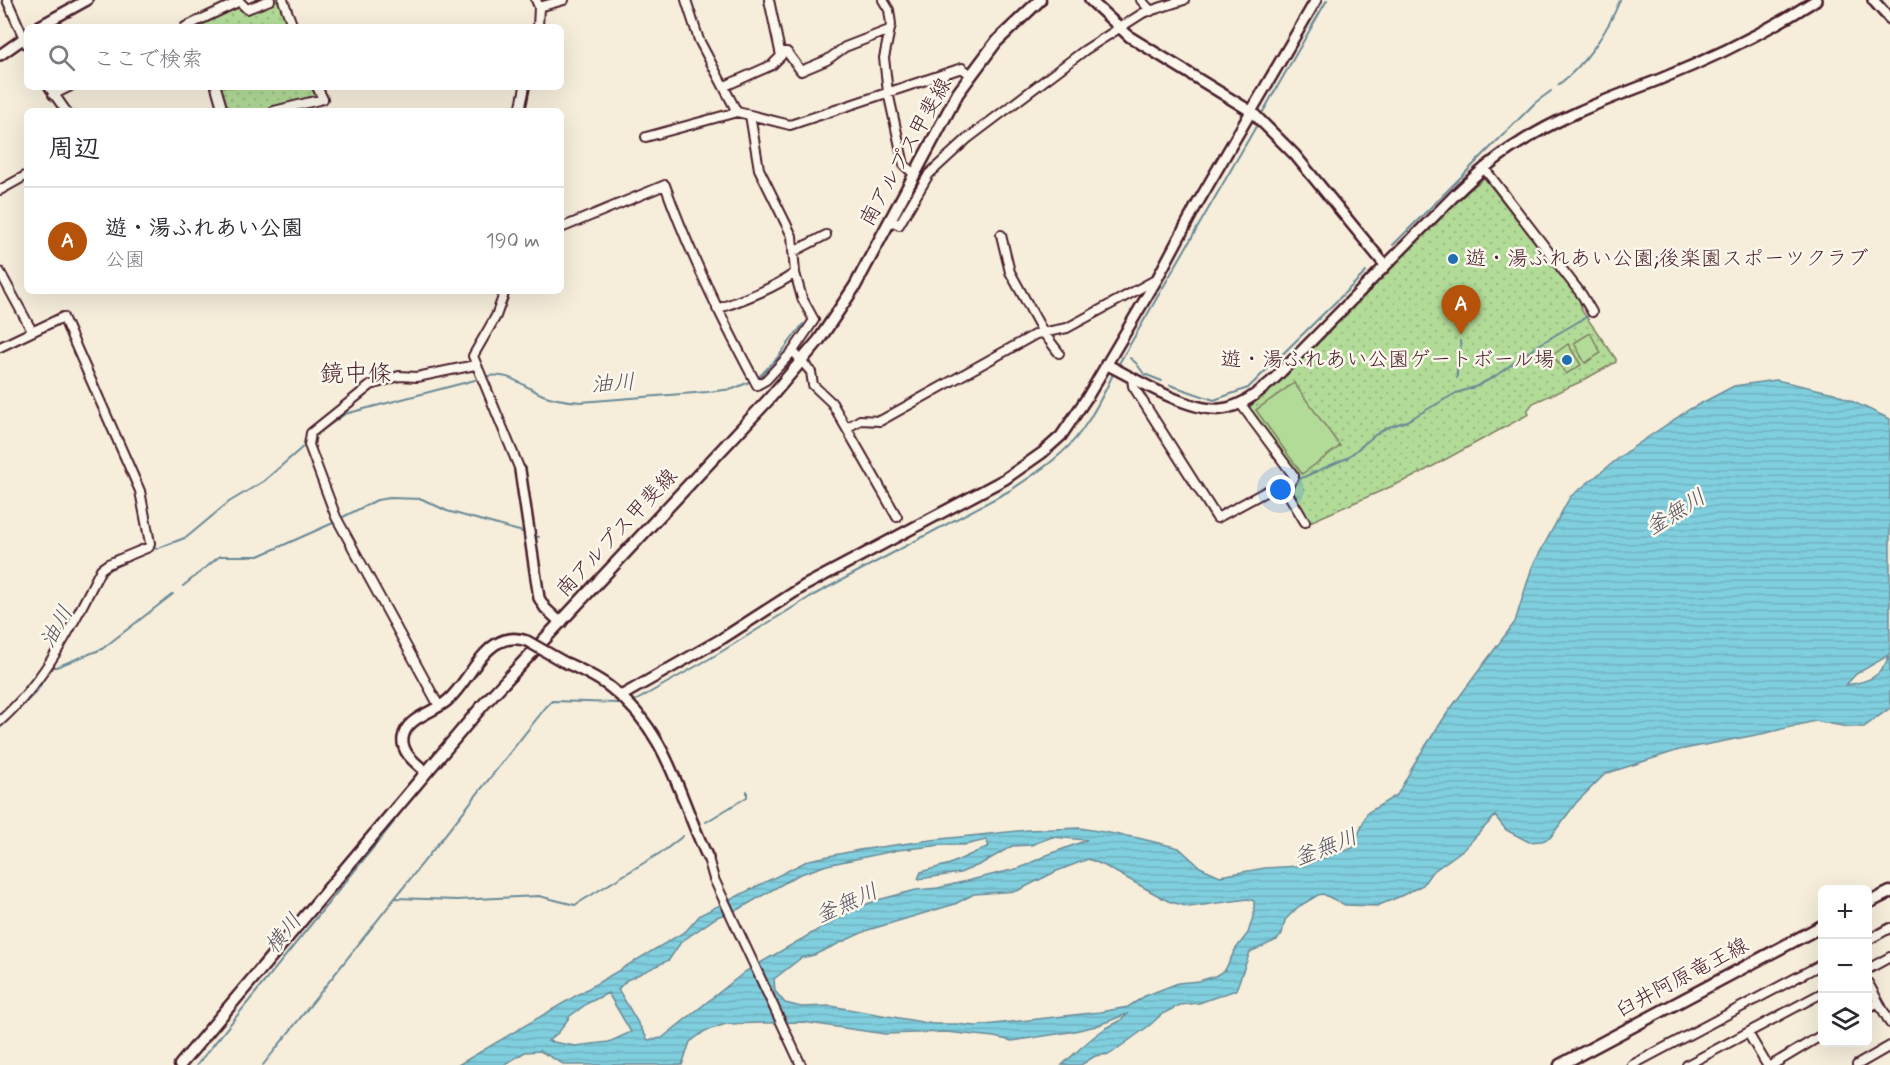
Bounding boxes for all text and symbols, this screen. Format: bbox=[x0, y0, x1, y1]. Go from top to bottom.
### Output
search box bbox=[24, 24, 564, 90]
icon: search bbox=[45, 41, 78, 74]
text: ここで検索 bbox=[93, 46, 203, 74]
street label: 南アルプス甲斐線 bbox=[854, 73, 958, 231]
text: 周辺 bbox=[48, 133, 100, 167]
text: 遊・湯ふれあい公園 bbox=[105, 215, 303, 243]
text: A bbox=[61, 228, 74, 255]
text: 190 m bbox=[486, 228, 540, 255]
place label: 遊・湯ふれあい公園;後楽園スポーツクラブ bbox=[1465, 245, 1868, 273]
text: 公園 bbox=[105, 247, 145, 274]
marker: 遊・湯ふれあい公園;後楽園スポーツクラブ bbox=[1446, 252, 1460, 266]
pin: A bbox=[1442, 286, 1480, 335]
place label: 遊・湯ふれあい公園ゲートボール場 bbox=[1220, 346, 1555, 374]
marker: 遊・湯ふれあい公園ゲートボール場 bbox=[1560, 353, 1574, 367]
district label: 鏡中條 bbox=[320, 359, 392, 390]
water label: 油川 bbox=[590, 368, 636, 400]
street label: 南アルプス甲斐線 bbox=[550, 463, 684, 603]
your location bbox=[1266, 475, 1295, 504]
water label: 釜無川 bbox=[1641, 484, 1711, 542]
water label: 油川 bbox=[34, 601, 80, 653]
water label: 釜無川 bbox=[1290, 823, 1362, 873]
water label: 釜無川 bbox=[811, 878, 883, 930]
map controls bbox=[1818, 885, 1872, 1047]
button: + bbox=[1818, 885, 1872, 939]
water label: 横川 bbox=[259, 908, 309, 960]
street label: 臼井阿原竜王線 bbox=[1611, 931, 1753, 1025]
button: − bbox=[1818, 939, 1872, 993]
button: layers bbox=[1818, 993, 1872, 1047]

